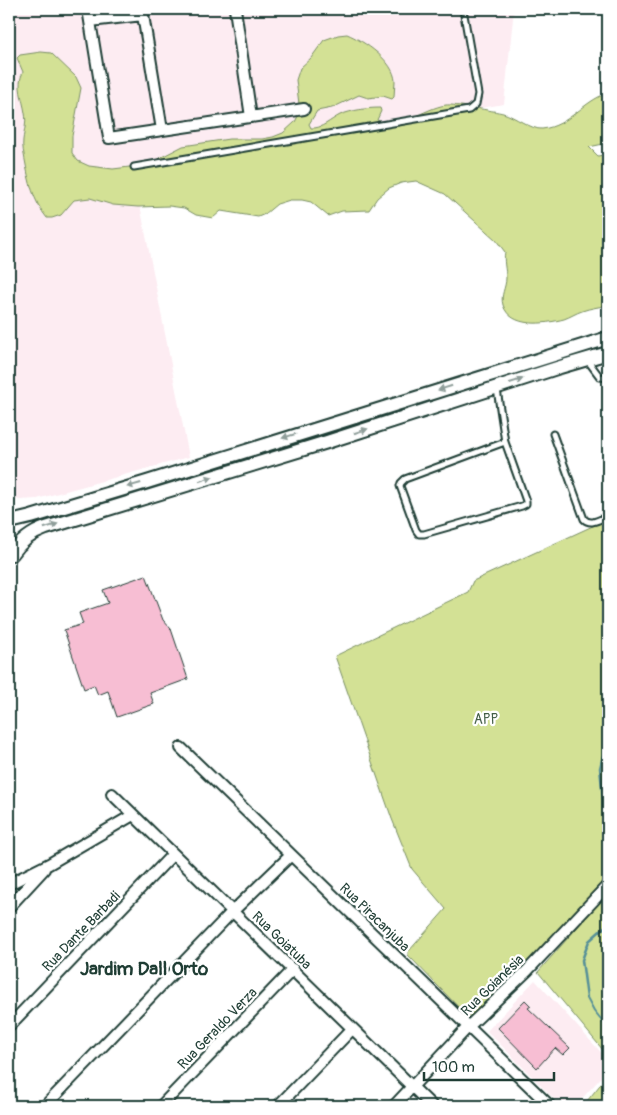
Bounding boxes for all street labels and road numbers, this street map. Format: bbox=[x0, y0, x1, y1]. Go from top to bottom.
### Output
street label: Rua Piracanjuba bbox=[336, 880, 413, 955]
street label: Rua Dante Barbadi bbox=[39, 887, 124, 975]
street label: Rua Goiatuba bbox=[248, 908, 315, 973]
street label: Rua Goianésia bbox=[457, 951, 527, 1020]
street label: Rua Geraldo Verza bbox=[174, 984, 261, 1073]

